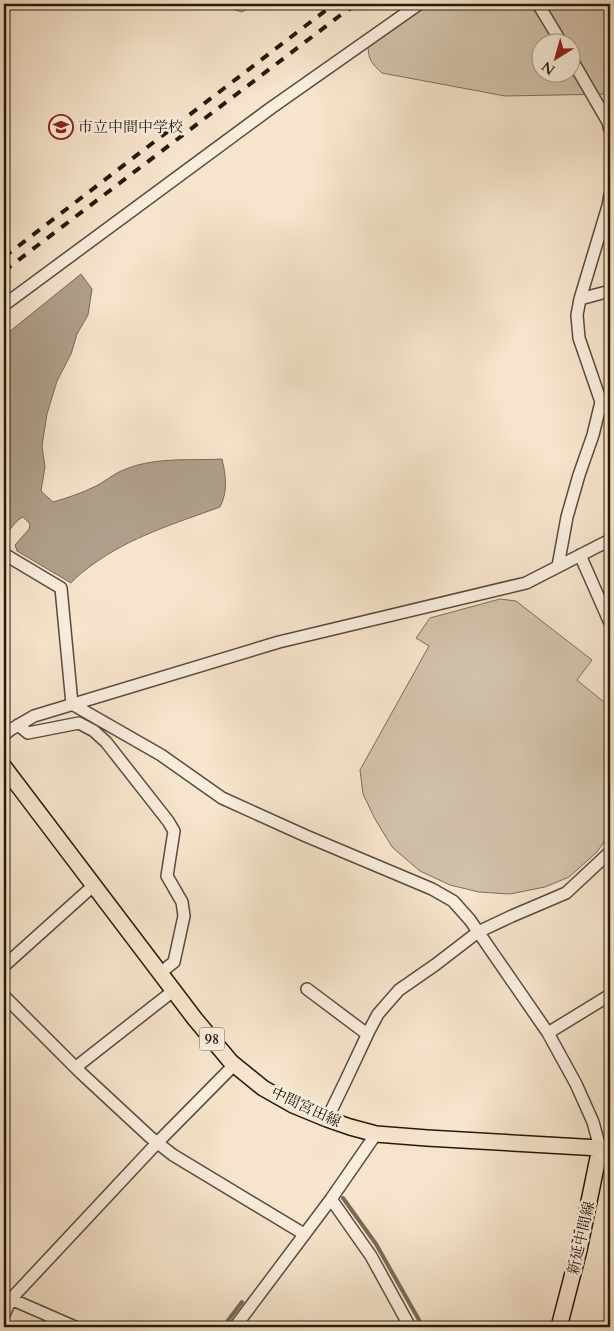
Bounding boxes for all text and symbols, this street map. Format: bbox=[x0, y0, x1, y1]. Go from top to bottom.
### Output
north arrow bbox=[532, 32, 582, 82]
text: N bbox=[538, 57, 559, 79]
school or university icon: 市立中間中学校 bbox=[48, 114, 74, 140]
place label: 市立中間中学校 bbox=[78, 117, 183, 137]
road number: 98 bbox=[200, 1028, 224, 1050]
street label: 中間宮田線 bbox=[268, 1082, 344, 1132]
street label: 新延中間線 bbox=[563, 1199, 599, 1277]

